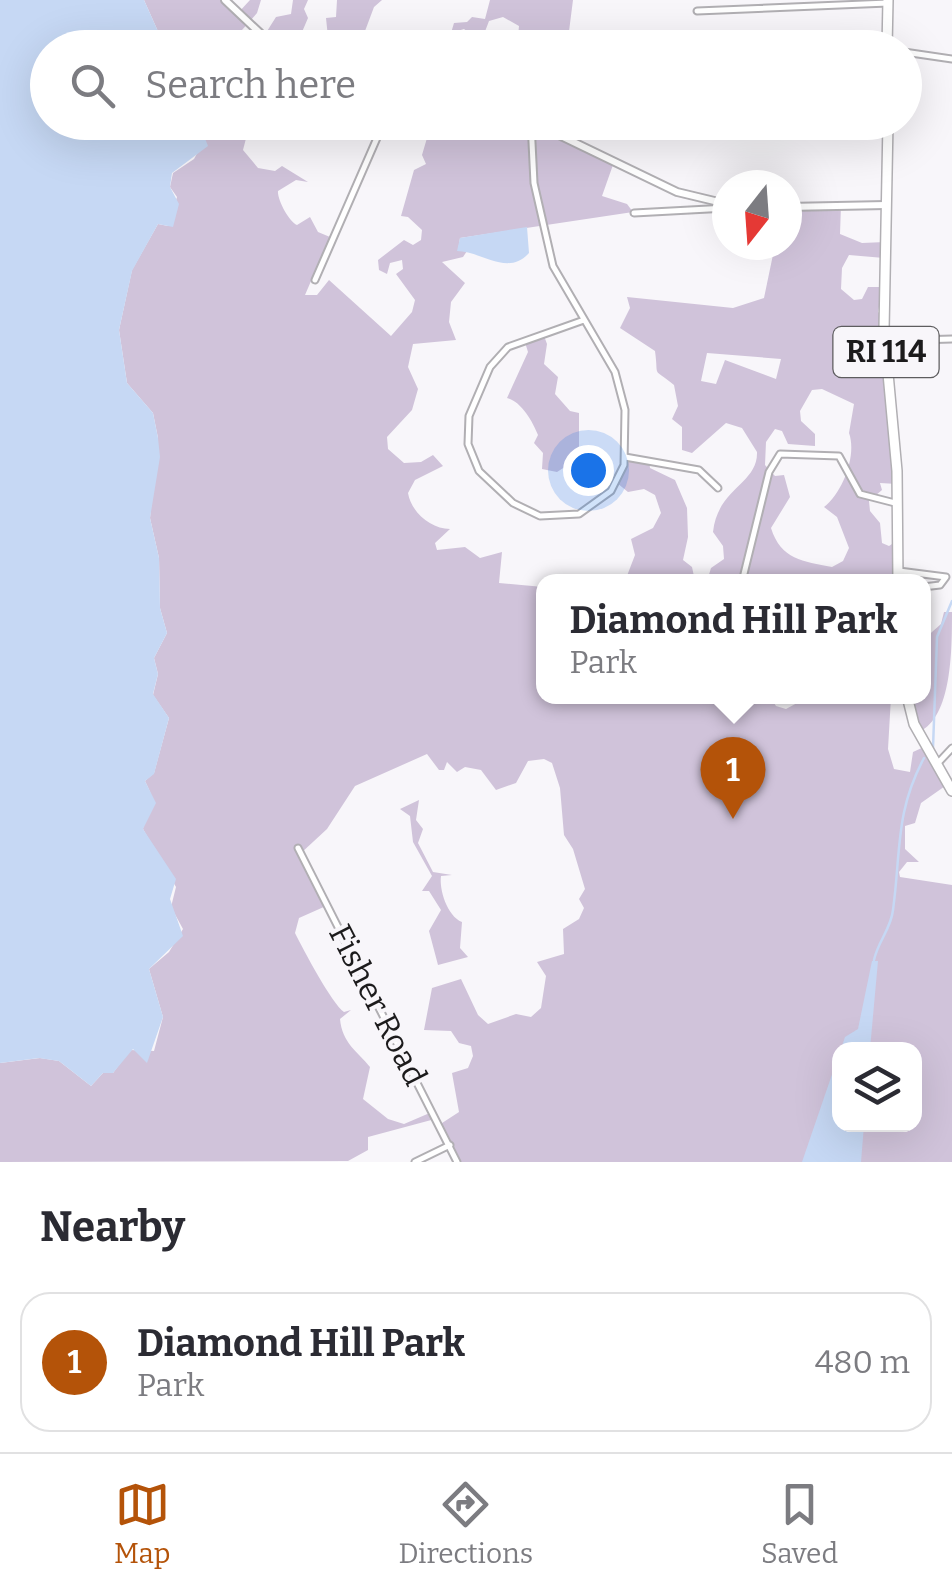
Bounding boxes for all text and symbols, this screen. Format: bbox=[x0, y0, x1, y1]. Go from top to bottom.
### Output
search box bbox=[30, 30, 922, 140]
icon: search bbox=[65, 58, 120, 113]
text: Search here bbox=[145, 62, 356, 108]
north arrow bbox=[712, 170, 802, 260]
road number: RI 114 bbox=[834, 327, 938, 377]
your location bbox=[563, 445, 614, 496]
popup bbox=[536, 574, 931, 704]
text: Diamond Hill Park bbox=[569, 597, 898, 643]
text: Park bbox=[569, 643, 637, 681]
pin: 1 bbox=[700, 736, 766, 819]
street label: Fisher Road bbox=[321, 918, 435, 1092]
map controls bbox=[832, 1042, 922, 1132]
button: layers bbox=[832, 1042, 922, 1132]
text: Nearby bbox=[40, 1202, 185, 1252]
text: Diamond Hill Park bbox=[137, 1320, 465, 1366]
text: 1 bbox=[68, 1343, 81, 1381]
text: 480 m bbox=[815, 1343, 910, 1381]
text: Park bbox=[137, 1366, 204, 1404]
tab: Map bbox=[114, 1477, 170, 1570]
tab: Directions bbox=[398, 1477, 533, 1570]
tab: Saved bbox=[761, 1477, 838, 1570]

